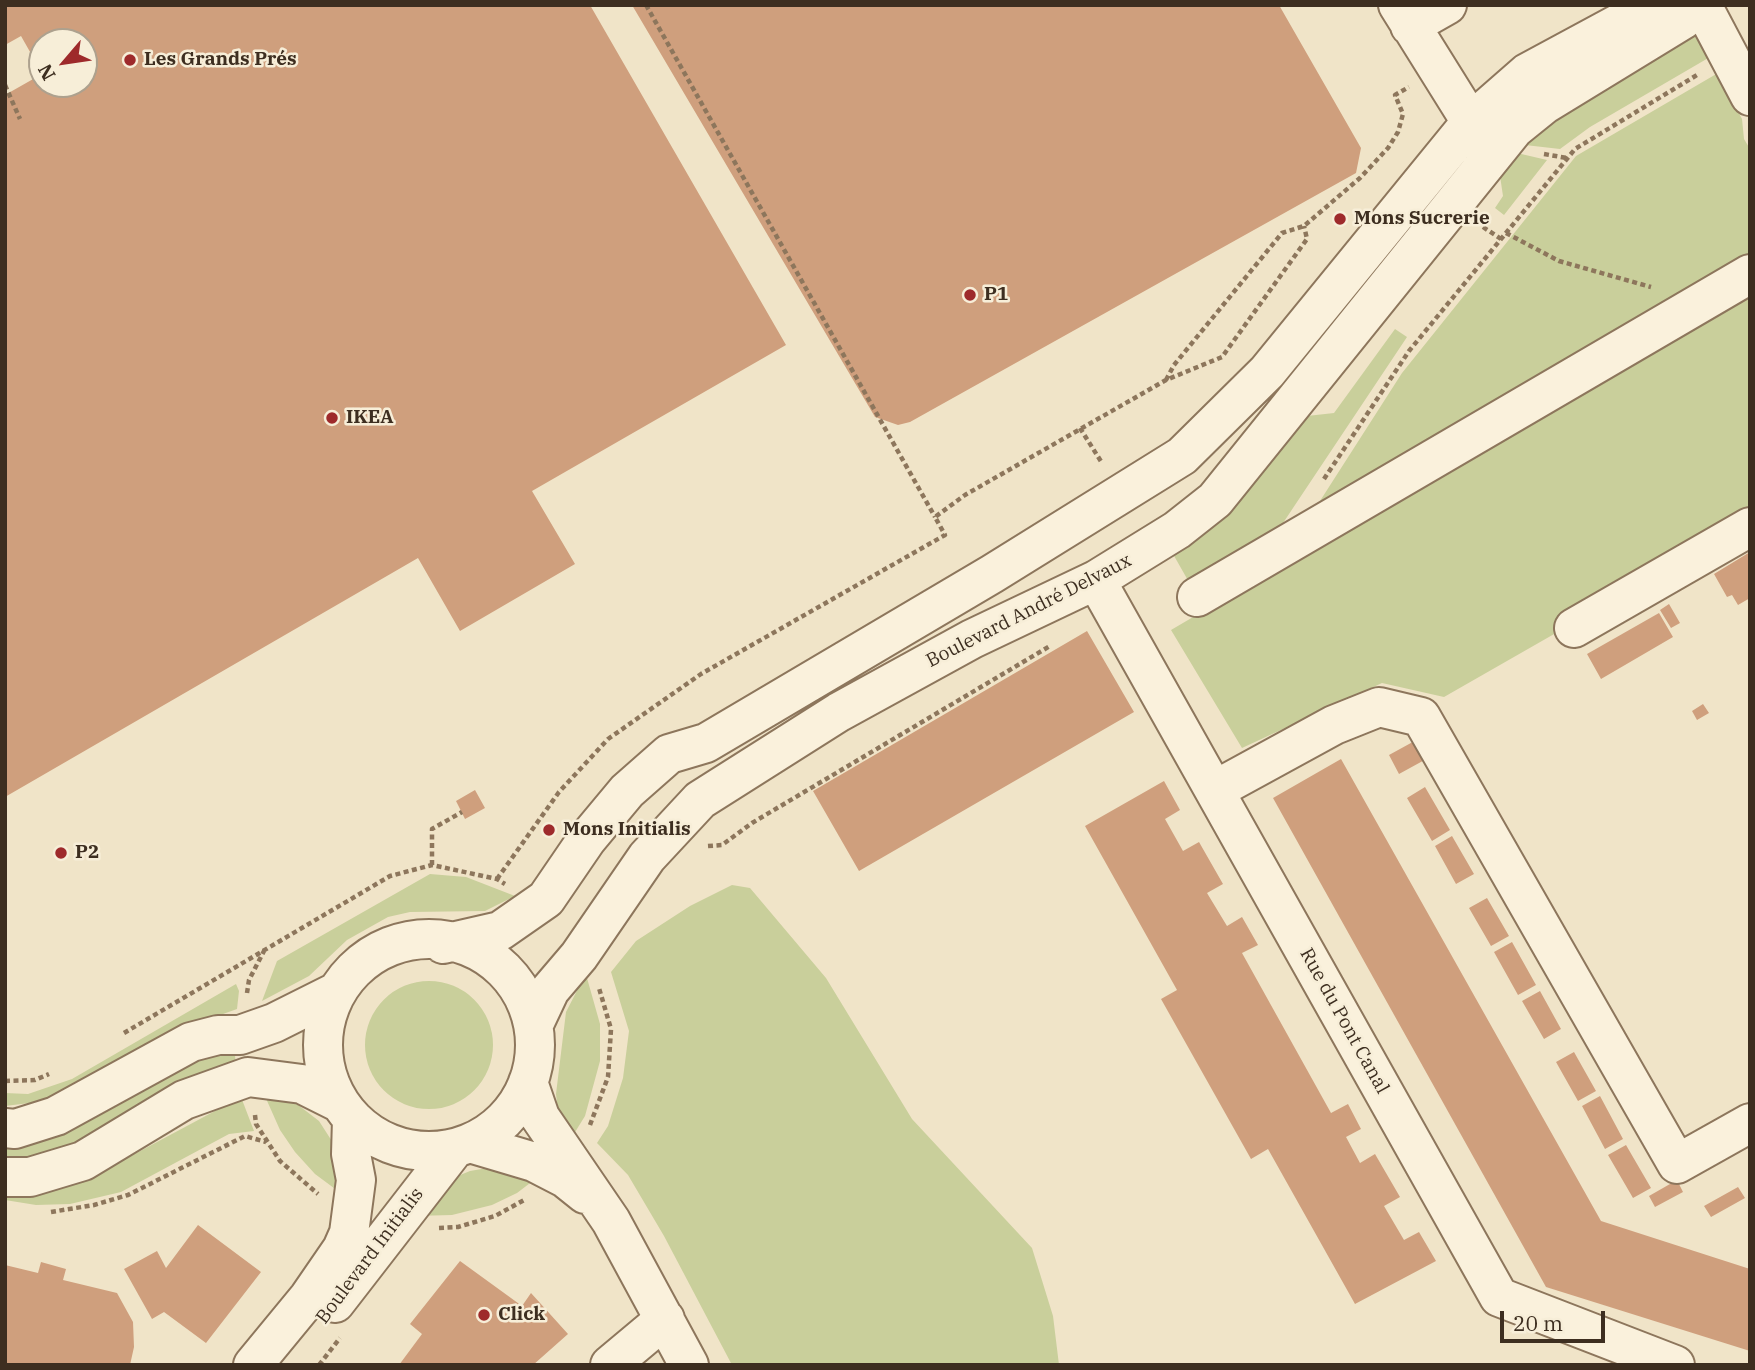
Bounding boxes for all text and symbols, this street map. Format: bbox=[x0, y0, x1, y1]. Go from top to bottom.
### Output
north arrow bbox=[28, 28, 98, 98]
place label: Les Grands Prés bbox=[144, 49, 297, 71]
marker: Les Grands Prés bbox=[122, 52, 138, 68]
text: N bbox=[32, 60, 61, 85]
place label: Mons Sucrerie bbox=[1354, 208, 1490, 230]
marker: Mons Sucrerie bbox=[1332, 211, 1348, 227]
place label: P1 bbox=[984, 284, 1008, 306]
marker: P1 bbox=[962, 287, 978, 303]
place label: IKEA bbox=[346, 407, 394, 429]
marker: IKEA bbox=[324, 410, 340, 426]
street label: Boulevard André Delvaux bbox=[923, 549, 1135, 673]
place label: Mons Initialis bbox=[563, 819, 691, 841]
marker: Mons Initialis bbox=[541, 822, 557, 838]
place label: P2 bbox=[75, 842, 99, 864]
marker: P2 bbox=[53, 845, 69, 861]
street label: Rue du Pont Canal bbox=[1295, 944, 1393, 1098]
street label: Boulevard Initialis bbox=[311, 1183, 429, 1329]
scale bar bbox=[1503, 1296, 1608, 1340]
place label: Click bbox=[498, 1304, 545, 1326]
marker: Click bbox=[476, 1307, 492, 1323]
text: 20 m bbox=[1513, 1309, 1563, 1337]

